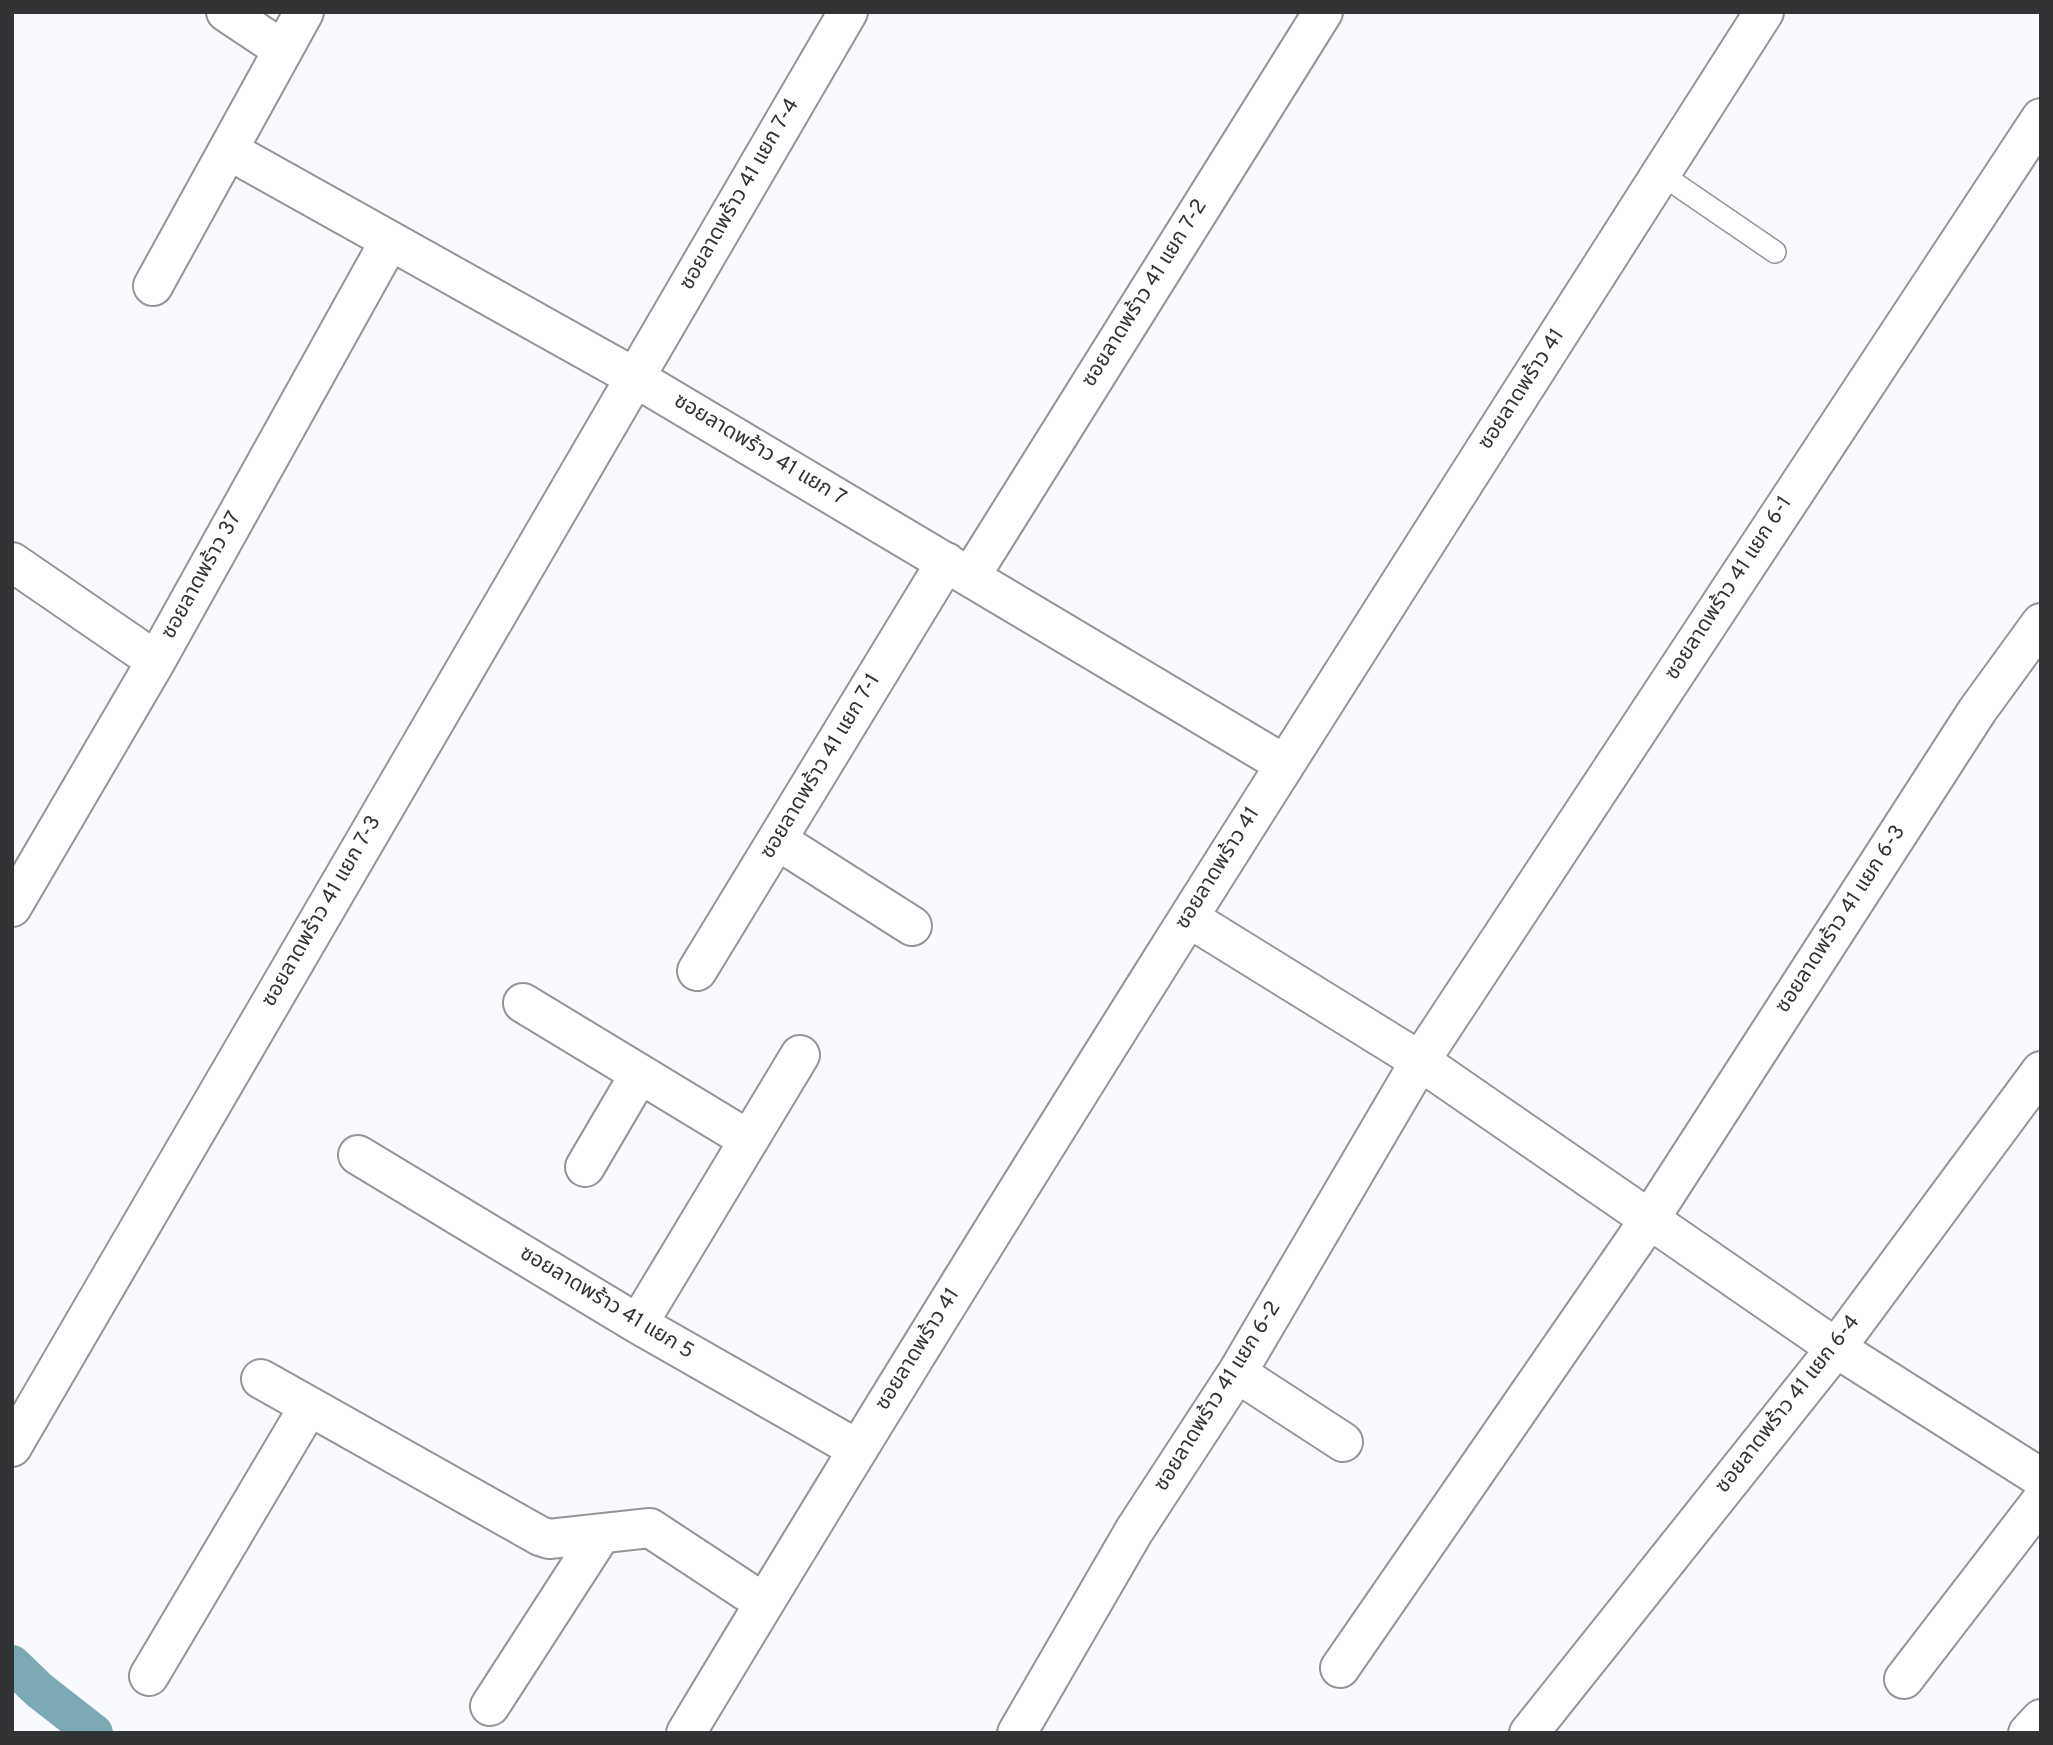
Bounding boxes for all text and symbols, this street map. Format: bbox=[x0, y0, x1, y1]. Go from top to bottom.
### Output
street label: ซอยลาดพร้าว 41 แยก 7-4 bbox=[676, 95, 806, 295]
street label: ซอยลาดพร้าว 41 แยก 7-2 bbox=[1078, 195, 1214, 393]
street label: ซอยลาดพร้าว 41 bbox=[1475, 325, 1571, 455]
street label: ซอยลาดพร้าว 41 แยก 7 bbox=[668, 390, 850, 512]
street label: ซอยลาดพร้าว 41 แยก 6-1 bbox=[1661, 492, 1799, 686]
street label: ซอยลาดพร้าว 37 bbox=[158, 508, 248, 644]
street label: ซอยลาดพร้าว 41 แยก 7-1 bbox=[757, 670, 887, 864]
street label: ซอยลาดพร้าว 41 bbox=[1171, 803, 1267, 935]
street label: ซอยลาดพร้าว 41 แยก 7-3 bbox=[258, 812, 388, 1012]
street label: ซอยลาดพร้าว 41 แยก 6-3 bbox=[1772, 821, 1912, 1019]
street label: ซอยลาดพร้าว 41 แยก 5 bbox=[514, 1242, 698, 1366]
street label: ซอยลาดพร้าว 41 bbox=[871, 1284, 967, 1416]
street label: ซอยลาดพร้าว 41 แยก 6-2 bbox=[1150, 1297, 1288, 1497]
street label: ซอยลาดพร้าว 41 แยก 6-4 bbox=[1712, 1311, 1866, 1499]

